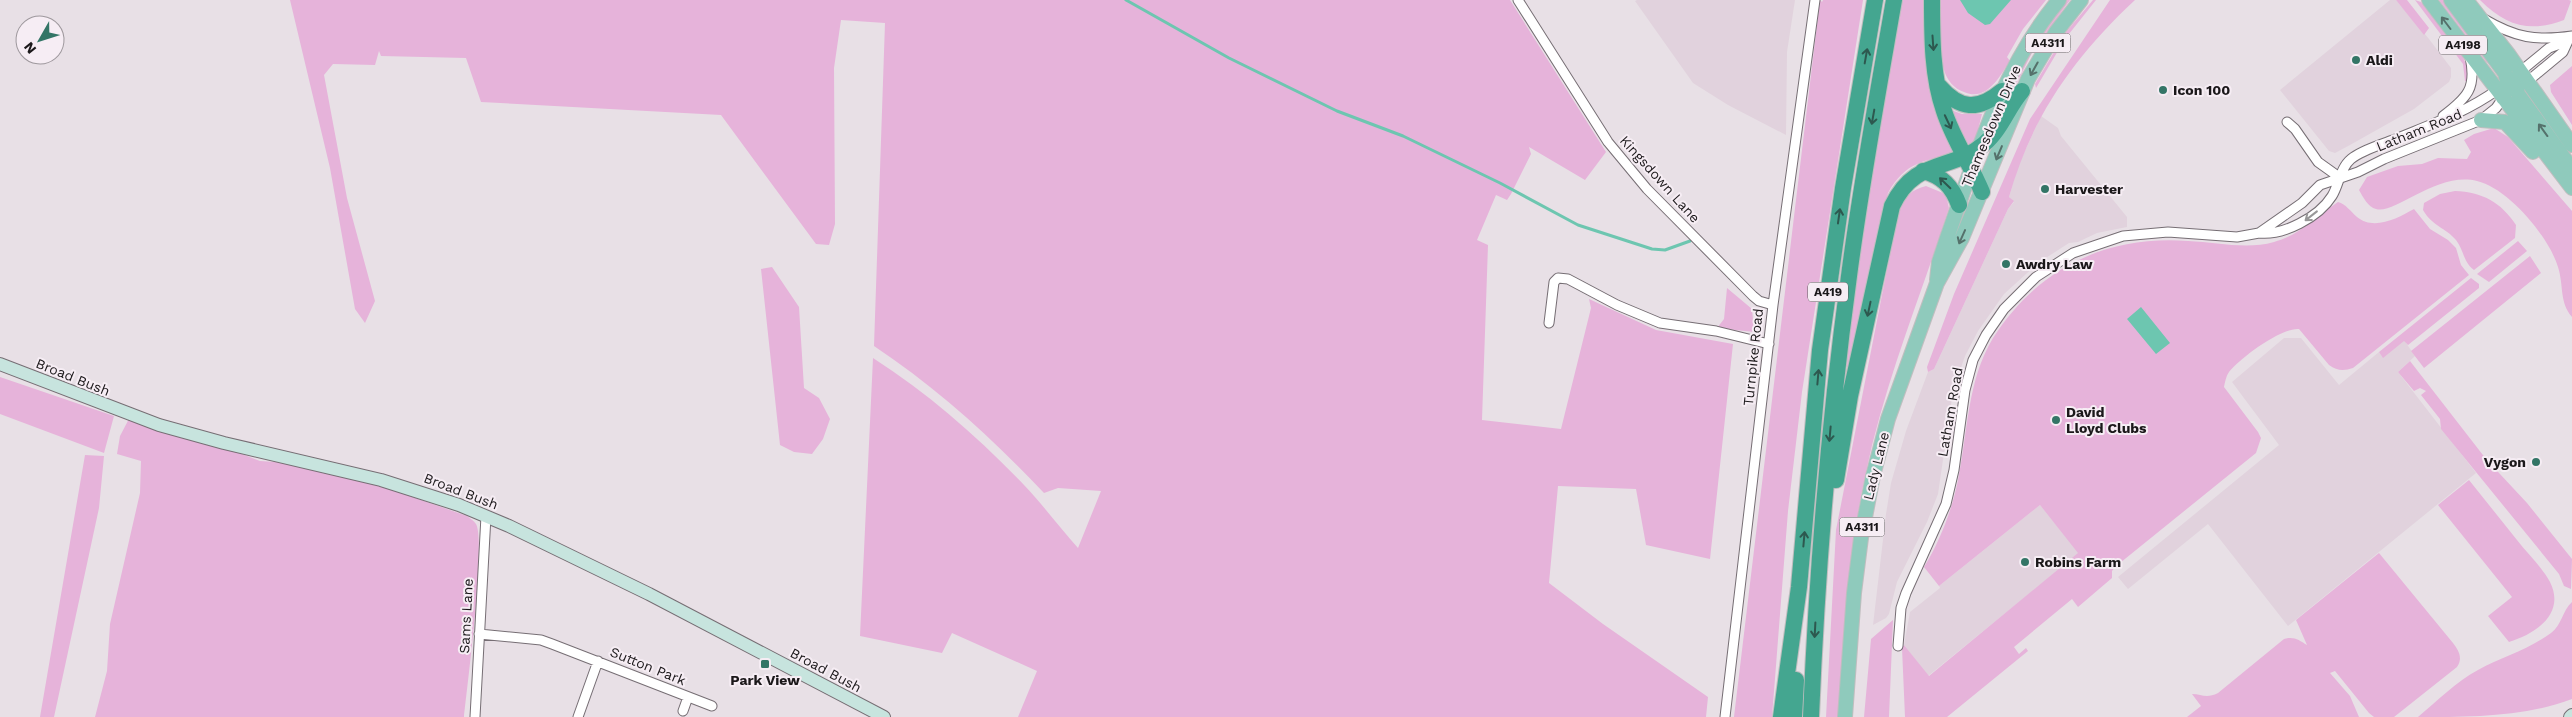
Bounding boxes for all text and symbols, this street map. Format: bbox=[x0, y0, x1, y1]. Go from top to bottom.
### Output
north arrow bbox=[15, 15, 65, 65]
one-way arrow bbox=[2441, 17, 2452, 30]
road number: A4311 bbox=[2026, 34, 2070, 52]
one-way arrow bbox=[1928, 35, 1937, 51]
road number: A4198 bbox=[2439, 36, 2487, 54]
text: N bbox=[20, 39, 39, 57]
one-way arrow bbox=[1861, 48, 1871, 64]
place label: Aldi bbox=[2366, 52, 2393, 68]
marker: Aldi bbox=[2350, 54, 2362, 66]
one-way arrow bbox=[2028, 61, 2038, 75]
street label: Thamesdown Drive bbox=[1958, 63, 2024, 189]
place label: Icon 100 bbox=[2173, 82, 2230, 98]
marker: Icon 100 bbox=[2157, 84, 2169, 96]
street label: Latham Road bbox=[2374, 106, 2464, 154]
one-way arrow bbox=[1868, 109, 1878, 125]
one-way arrow bbox=[1944, 114, 1954, 129]
one-way arrow bbox=[2538, 123, 2548, 137]
street label: Kingsdown Lane bbox=[1617, 132, 1703, 226]
one-way arrow bbox=[1993, 145, 2003, 160]
one-way arrow bbox=[1939, 177, 1951, 189]
place label: Harvester bbox=[2055, 181, 2123, 197]
marker: Harvester bbox=[2039, 183, 2051, 195]
one-way arrow bbox=[1834, 208, 1844, 224]
one-way arrow bbox=[2305, 210, 2318, 221]
one-way arrow bbox=[1957, 229, 1967, 244]
place label: Awdry Law bbox=[2016, 256, 2093, 272]
marker: Awdry Law bbox=[2000, 258, 2012, 270]
road number: A419 bbox=[1808, 282, 1848, 302]
one-way arrow bbox=[1864, 300, 1873, 316]
street label: Turnpike Road bbox=[1740, 308, 1766, 406]
street label: Broad Bush bbox=[34, 355, 112, 399]
street label: Latham Road bbox=[1934, 366, 1966, 458]
one-way arrow bbox=[1813, 369, 1822, 385]
place label: David Lloyd Clubs bbox=[2066, 404, 2147, 436]
marker: David Lloyd Clubs bbox=[2050, 414, 2062, 426]
one-way arrow bbox=[1825, 426, 1835, 442]
street label: Lady Lane bbox=[1860, 430, 1892, 502]
place label: Vygon bbox=[2484, 454, 2526, 470]
marker: Vygon bbox=[2530, 456, 2542, 468]
street label: Broad Bush bbox=[422, 469, 500, 513]
road number: A4311 bbox=[1840, 518, 1884, 536]
one-way arrow bbox=[1799, 531, 1808, 547]
place label: Robins Farm bbox=[2035, 554, 2121, 570]
marker: Robins Farm bbox=[2019, 556, 2031, 568]
street label: Sams Lane bbox=[456, 578, 476, 654]
one-way arrow bbox=[1811, 622, 1820, 638]
street label: Sutton Park bbox=[608, 644, 688, 688]
street label: Broad Bush bbox=[788, 645, 864, 695]
marker: Park View bbox=[759, 658, 771, 670]
place label: Park View bbox=[730, 672, 800, 688]

